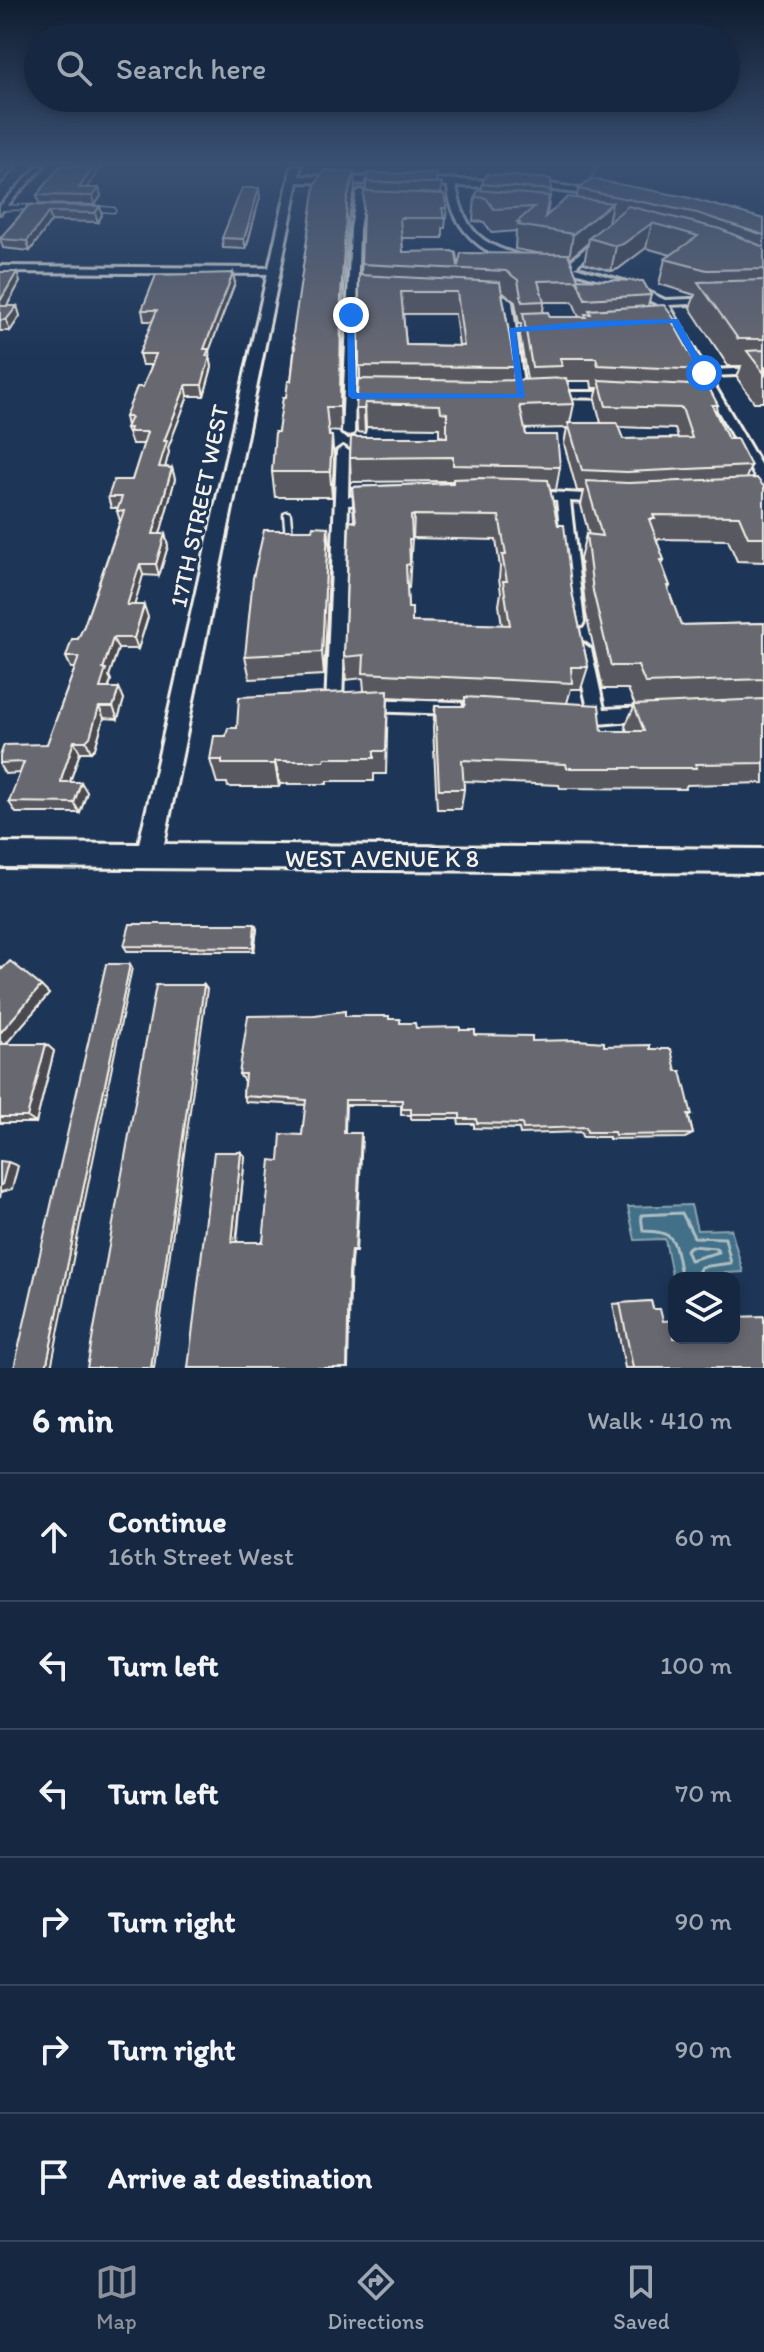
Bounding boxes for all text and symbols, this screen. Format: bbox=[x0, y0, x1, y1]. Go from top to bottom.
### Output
search box bbox=[24, 24, 740, 112]
icon: search bbox=[52, 46, 96, 90]
text: Search here bbox=[116, 50, 266, 87]
route end bbox=[333, 297, 369, 333]
route start bbox=[686, 355, 722, 391]
street label: 17TH STREET WEST bbox=[163, 401, 235, 610]
street label: WEST AVENUE K 8 bbox=[285, 844, 479, 873]
map controls bbox=[668, 1272, 740, 1344]
button: layers bbox=[668, 1272, 740, 1344]
text: 6 min bbox=[32, 1400, 113, 1441]
text: Walk · 410 m bbox=[587, 1404, 732, 1436]
text: Continue bbox=[108, 1503, 227, 1540]
icon: ahead bbox=[32, 1515, 76, 1559]
text: 60 m bbox=[675, 1521, 732, 1553]
text: 16th Street West bbox=[108, 1540, 294, 1572]
icon: left bbox=[32, 1643, 76, 1687]
text: Turn left bbox=[108, 1647, 219, 1684]
text: 100 m bbox=[660, 1649, 732, 1681]
icon: left bbox=[32, 1771, 76, 1815]
text: Turn left bbox=[108, 1775, 219, 1812]
text: 70 m bbox=[675, 1777, 732, 1809]
icon: right bbox=[32, 1899, 76, 1943]
text: Turn right bbox=[108, 1903, 236, 1940]
text: 90 m bbox=[675, 1905, 732, 1937]
icon: right bbox=[32, 2027, 76, 2071]
text: Turn right bbox=[108, 2031, 236, 2068]
text: 90 m bbox=[675, 2033, 732, 2065]
icon: arrive bbox=[32, 2155, 76, 2199]
text: Arrive at destination bbox=[108, 2159, 372, 2196]
tab: Map bbox=[95, 2260, 139, 2335]
tab: Directions bbox=[328, 2260, 424, 2335]
tab: Saved bbox=[613, 2260, 669, 2335]

